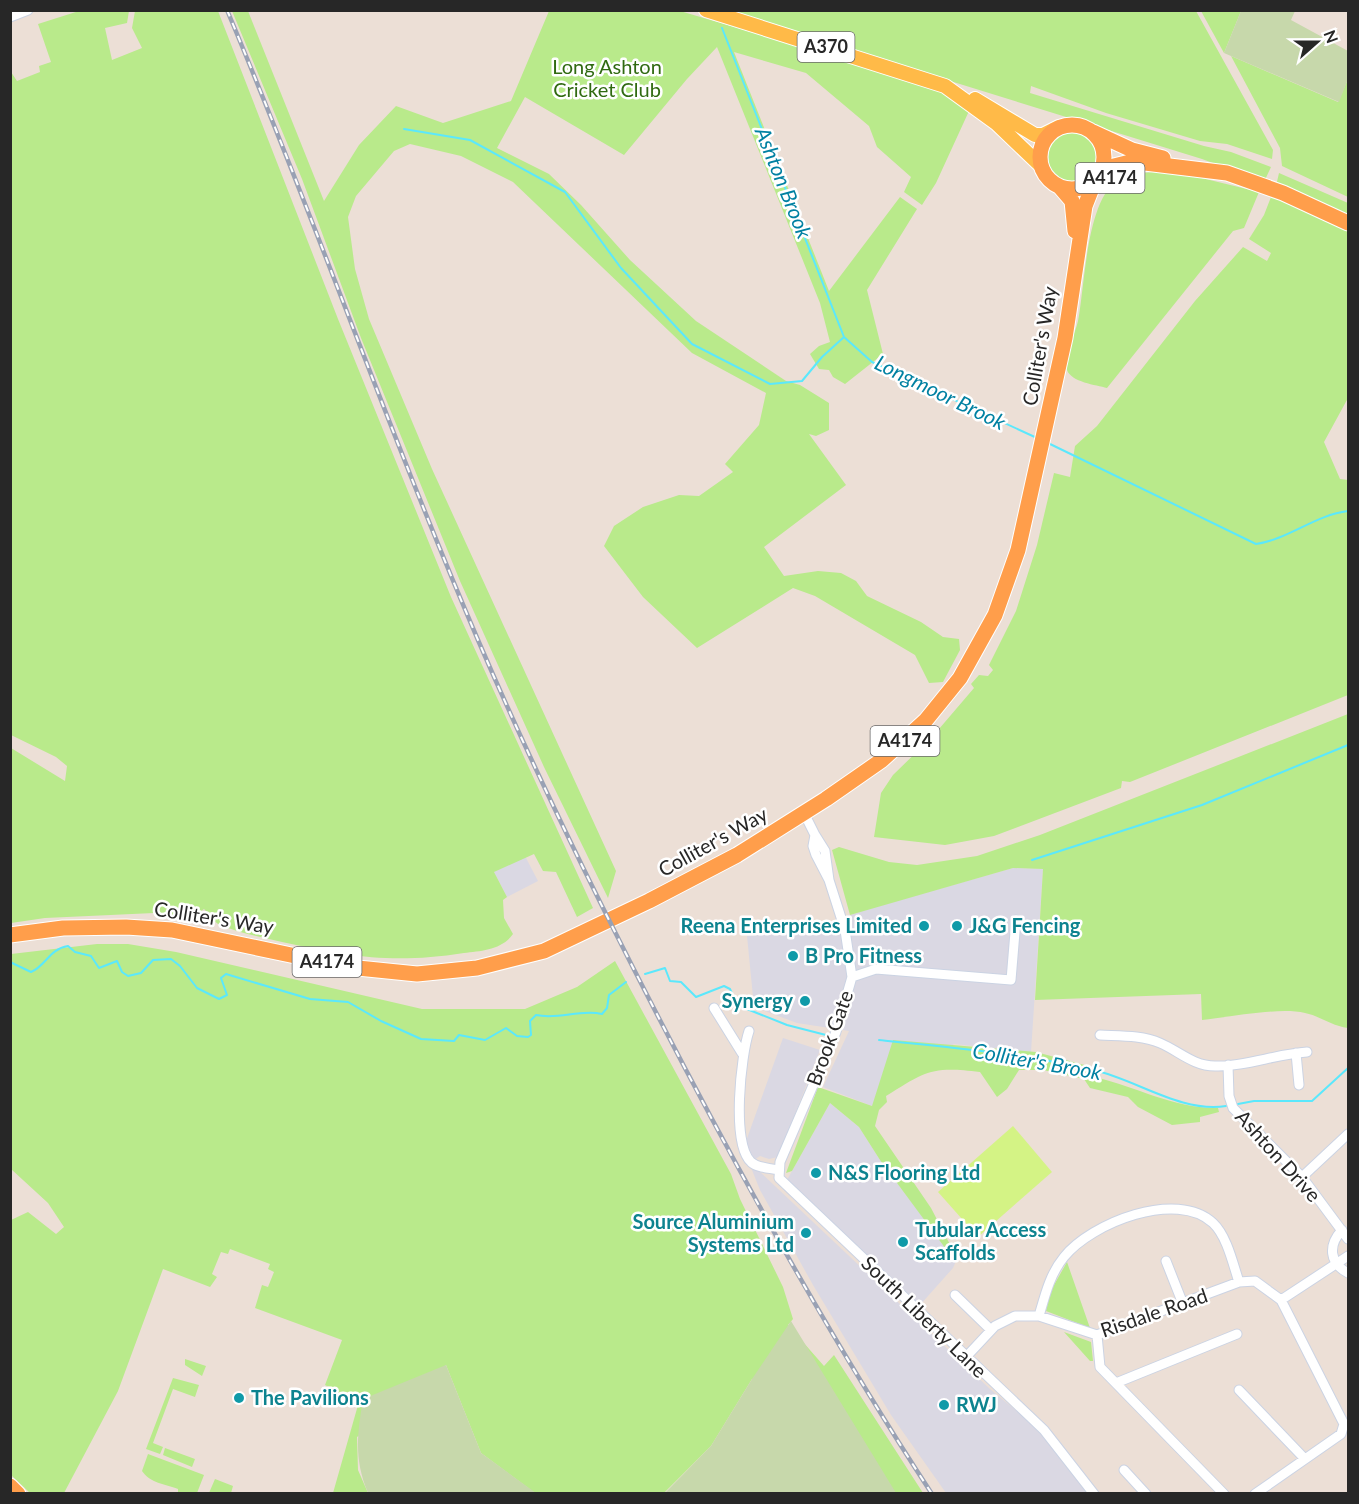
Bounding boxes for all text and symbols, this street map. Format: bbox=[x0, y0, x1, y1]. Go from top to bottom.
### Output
north arrow bbox=[1287, 12, 1347, 72]
text: N bbox=[1320, 27, 1343, 46]
road number: A370 bbox=[798, 32, 854, 62]
park label: Long Ashton Cricket Club bbox=[552, 54, 662, 101]
water label: Ashton Brook bbox=[750, 122, 818, 243]
road number: A4174 bbox=[1076, 163, 1144, 193]
street label: Colliter's Way bbox=[1017, 284, 1061, 407]
water label: Longmoor Brook bbox=[871, 349, 1011, 435]
road number: A4174 bbox=[870, 726, 940, 756]
street label: Colliter's Way bbox=[654, 801, 772, 881]
street label: Colliter's Way bbox=[153, 896, 276, 938]
place label: Reena Enterprises Limited bbox=[681, 913, 912, 937]
place label: J&G Fencing bbox=[969, 913, 1081, 937]
marker: Reena Enterprises Limited bbox=[917, 919, 931, 933]
marker: J&G Fencing bbox=[950, 919, 964, 933]
place label: B Pro Fitness bbox=[805, 943, 922, 967]
road number: A4174 bbox=[292, 947, 362, 977]
marker: B Pro Fitness bbox=[786, 949, 800, 963]
street label: Brook Gate bbox=[801, 987, 857, 1089]
place label: Synergy bbox=[722, 988, 793, 1012]
marker: Synergy bbox=[798, 994, 812, 1008]
water label: Colliter's Brook bbox=[971, 1037, 1105, 1084]
street label: Ashton Drive bbox=[1231, 1104, 1326, 1206]
place label: N&S Flooring Ltd bbox=[828, 1160, 980, 1184]
marker: N&S Flooring Ltd bbox=[809, 1166, 823, 1180]
place label: Source Aluminium Systems Ltd bbox=[632, 1209, 794, 1256]
place label: Tubular Access Scaffolds bbox=[915, 1217, 1046, 1264]
marker: Source Aluminium Systems Ltd bbox=[799, 1226, 813, 1240]
marker: Tubular Access Scaffolds bbox=[896, 1235, 910, 1249]
street label: South Liberty Lane bbox=[857, 1250, 992, 1382]
street label: Risdale Road bbox=[1097, 1283, 1210, 1342]
place label: The Pavilions bbox=[251, 1385, 369, 1409]
marker: The Pavilions bbox=[232, 1391, 246, 1405]
place label: RWJ bbox=[956, 1392, 997, 1416]
marker: RWJ bbox=[937, 1398, 951, 1412]

